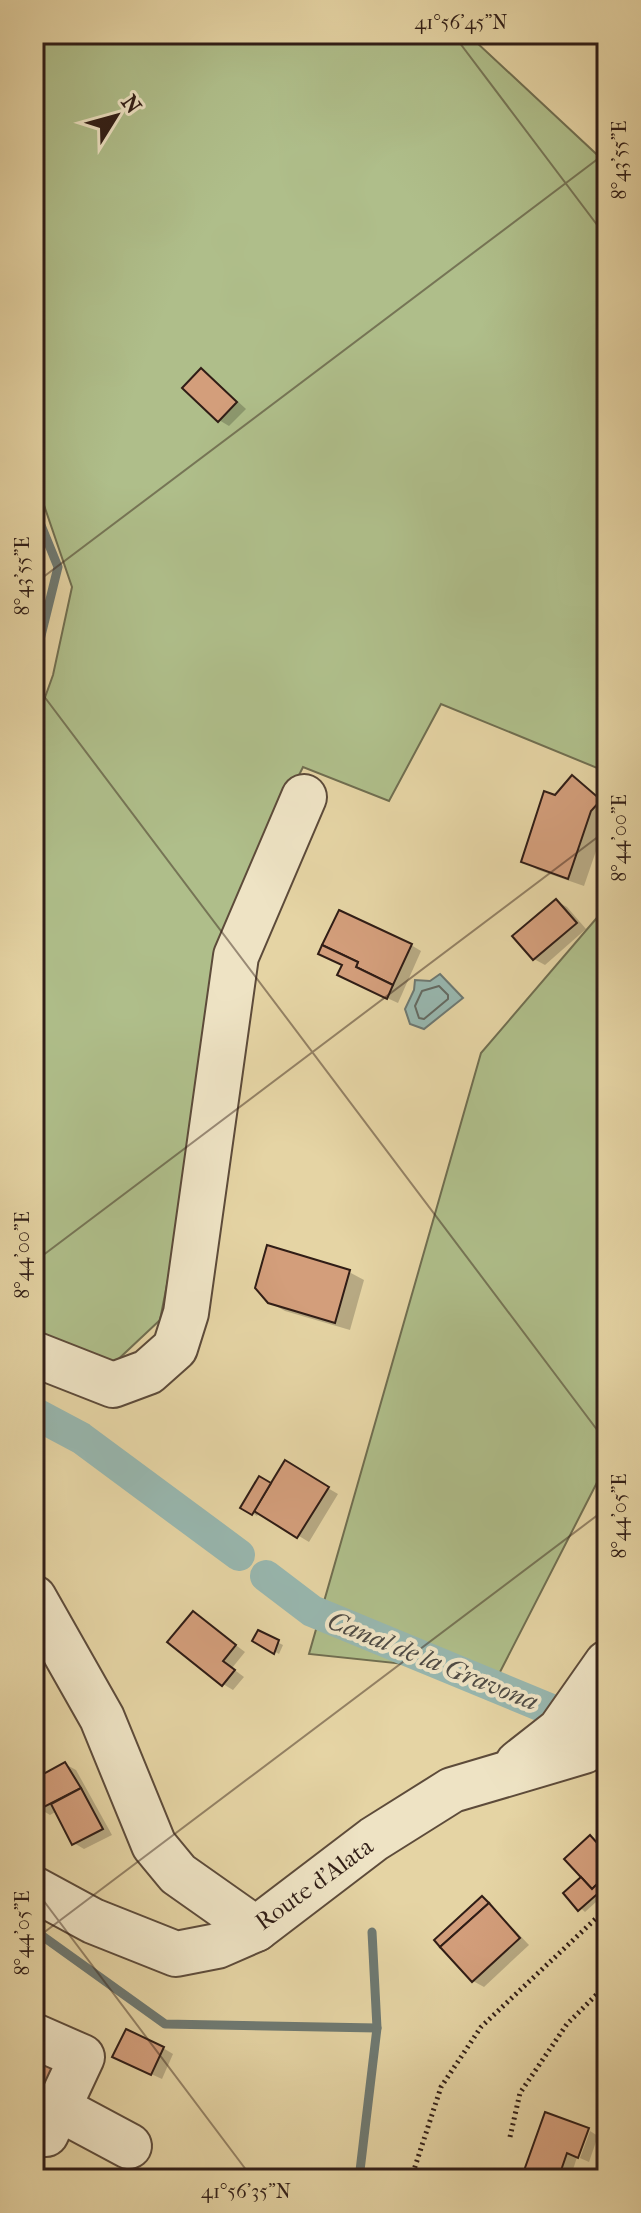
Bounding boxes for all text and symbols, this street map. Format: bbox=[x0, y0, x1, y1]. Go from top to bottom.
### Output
text: 41°56'45"N bbox=[415, 11, 507, 34]
north arrow bbox=[76, 76, 156, 156]
text: N bbox=[116, 90, 147, 119]
text: 8°43'55"E bbox=[608, 121, 631, 199]
text: 8°43'55"E bbox=[11, 537, 34, 615]
text: 8°44'00"E bbox=[608, 794, 631, 882]
text: 8°44'00"E bbox=[11, 1211, 34, 1299]
text: 8°44'05"E bbox=[608, 1473, 631, 1559]
water label: Canal de la Gravona bbox=[323, 1605, 543, 1717]
street label: Route d'Alata bbox=[250, 1832, 379, 1936]
text: 8°44'05"E bbox=[11, 1890, 34, 1976]
text: 41°56'35"N bbox=[201, 2180, 291, 2203]

